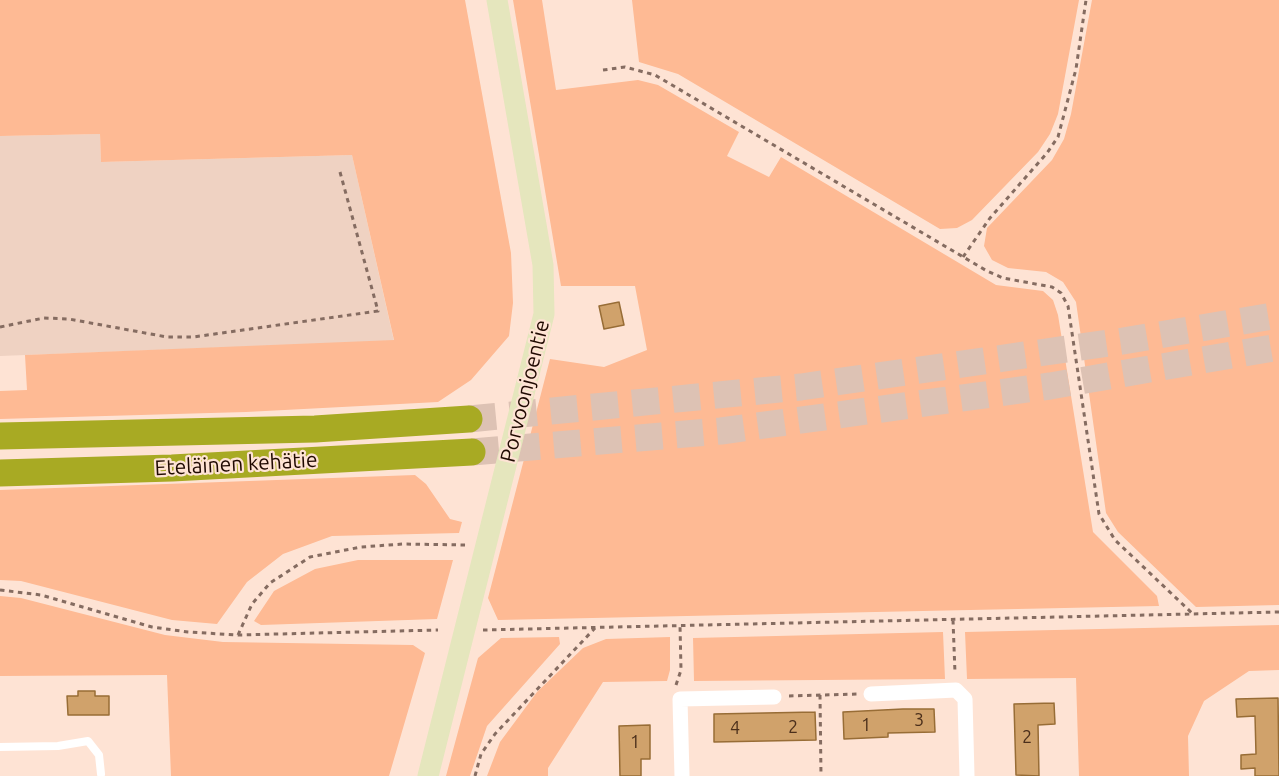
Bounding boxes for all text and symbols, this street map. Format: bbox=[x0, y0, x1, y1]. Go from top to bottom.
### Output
street label: Porvoonjoentie bbox=[495, 317, 555, 465]
street label: Eteläinen kehätie bbox=[154, 447, 318, 481]
house number: 3 bbox=[914, 709, 924, 731]
house number: 1 bbox=[861, 714, 871, 736]
house number: 2 bbox=[788, 716, 798, 738]
house number: 4 bbox=[730, 717, 740, 739]
house number: 2 bbox=[1022, 726, 1032, 748]
house number: 1 bbox=[630, 731, 640, 753]

